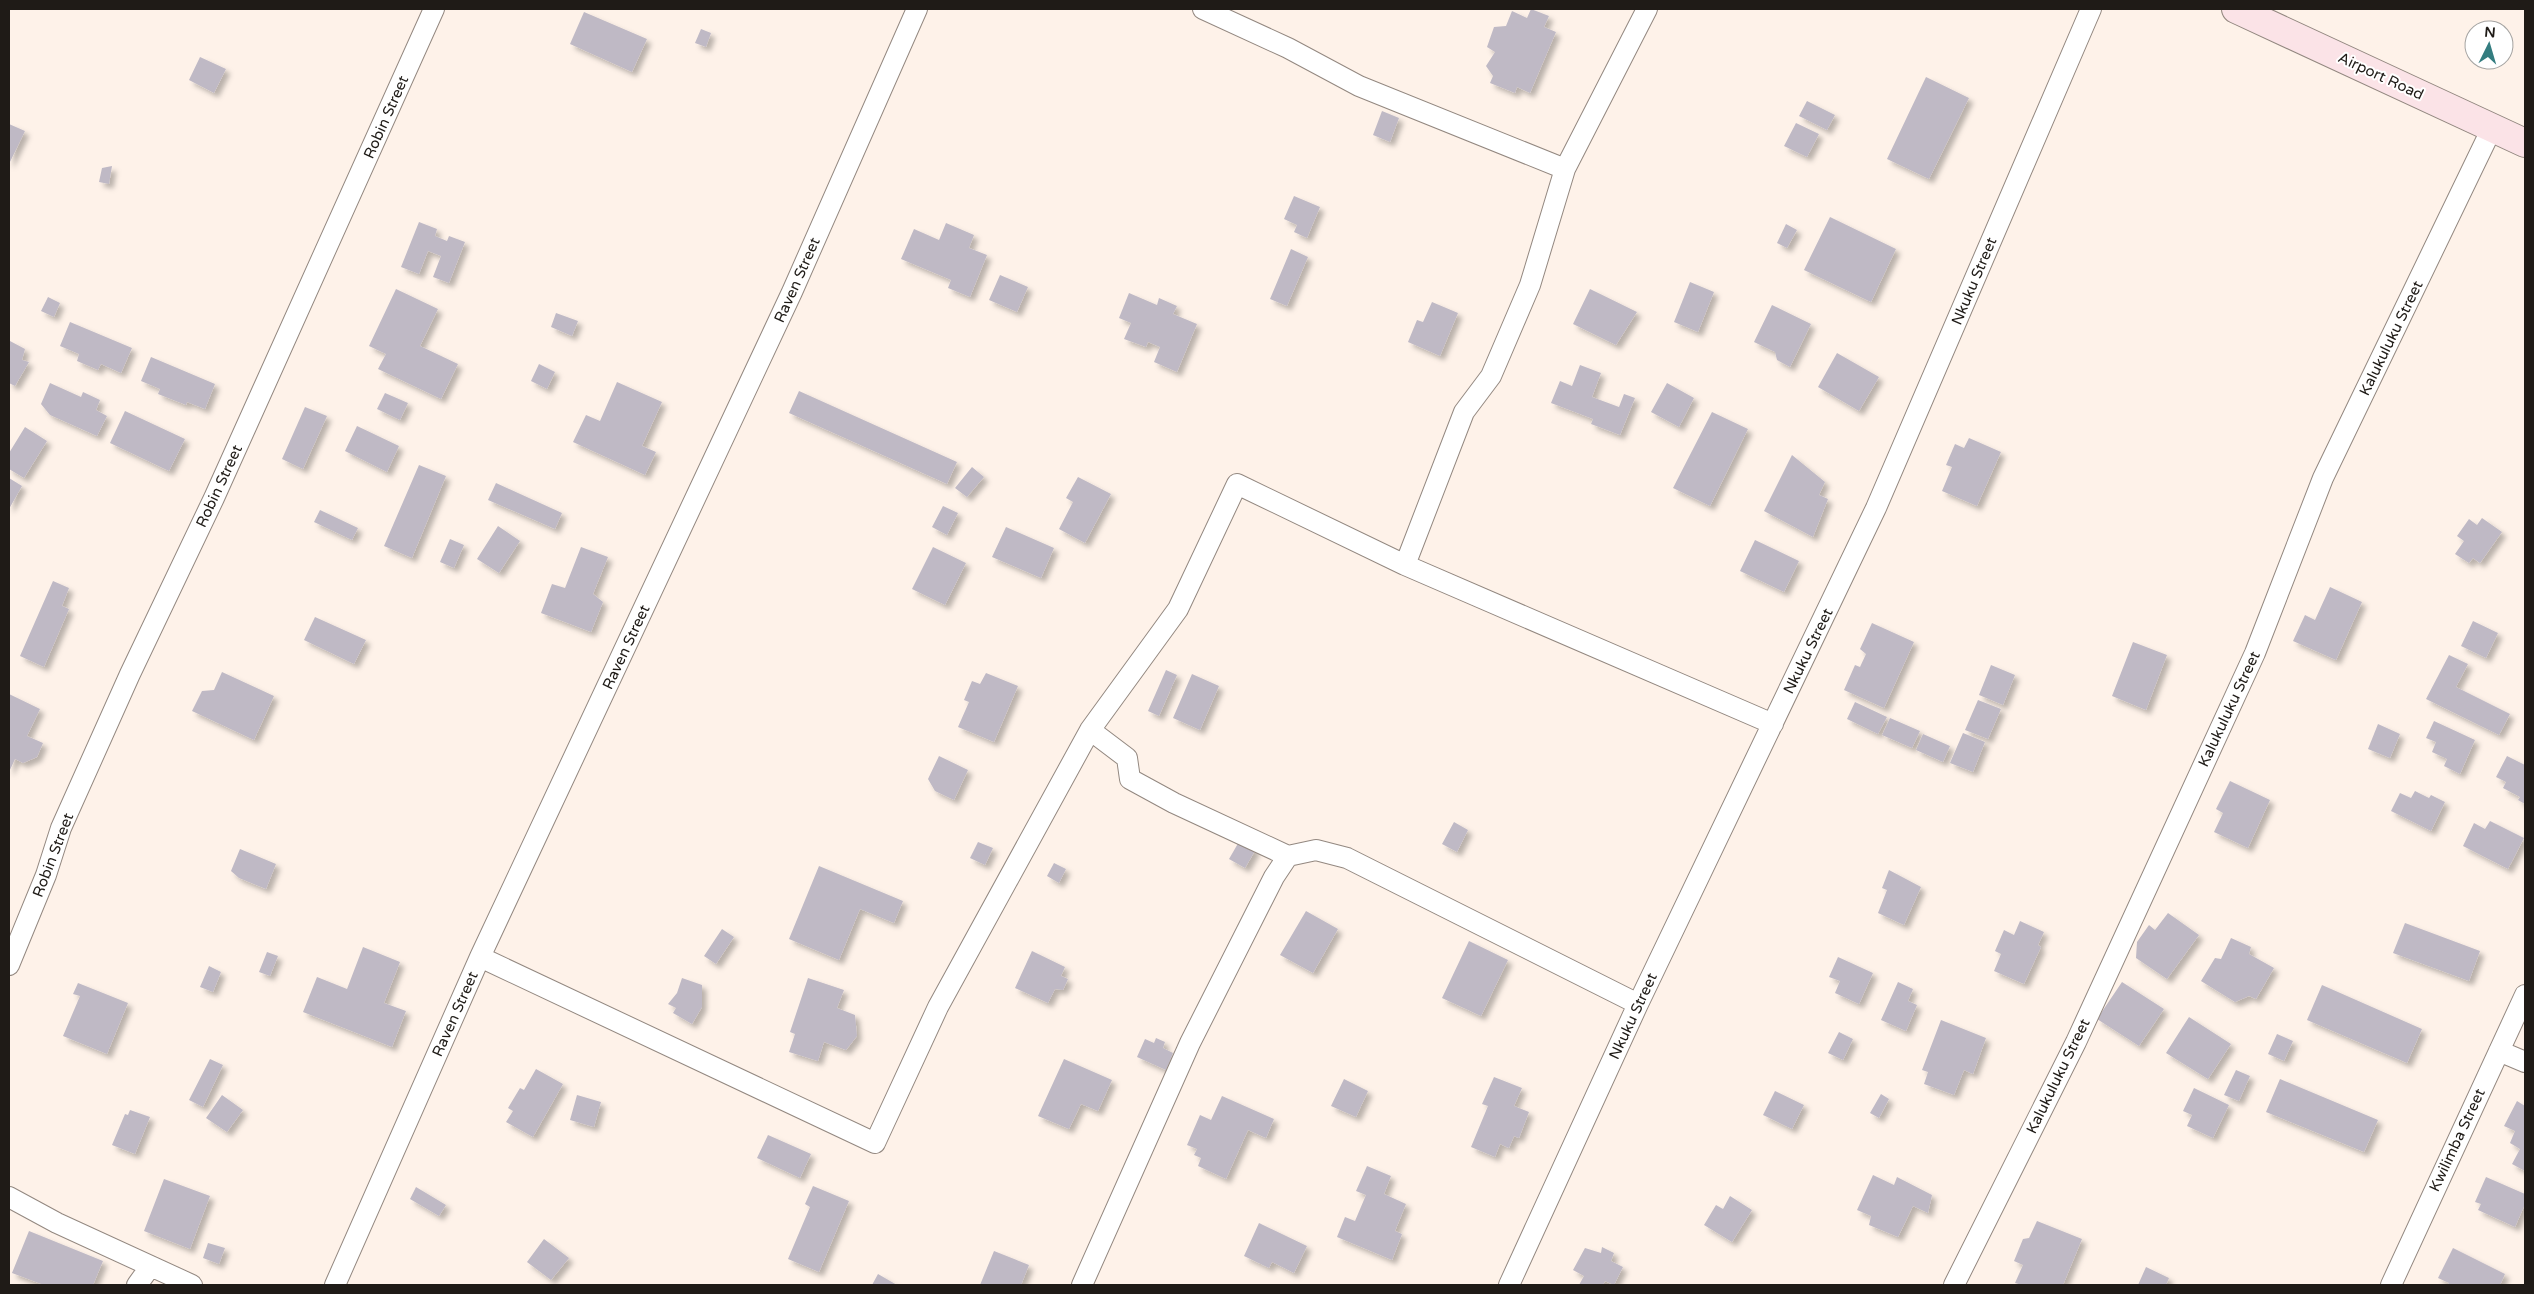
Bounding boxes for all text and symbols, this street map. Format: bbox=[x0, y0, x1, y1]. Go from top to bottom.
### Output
north arrow bbox=[2464, 20, 2514, 70]
text: N bbox=[2484, 24, 2496, 42]
street label: Airport Road bbox=[2335, 48, 2427, 104]
street label: Robin Street bbox=[360, 72, 412, 161]
street label: Raven Street bbox=[770, 234, 824, 325]
street label: Nkuku Street bbox=[1947, 234, 2001, 327]
street label: Kalukuluku Street bbox=[2355, 277, 2427, 398]
street label: Robin Street bbox=[192, 442, 246, 530]
street label: Raven Street bbox=[599, 602, 654, 692]
street label: Nkuku Street bbox=[1779, 605, 1837, 697]
street label: Kalukuluku Street bbox=[2194, 648, 2264, 770]
street label: Robin Street bbox=[29, 810, 77, 900]
street label: Raven Street bbox=[428, 968, 482, 1059]
street label: Nkuku Street bbox=[1605, 970, 1661, 1062]
street label: Kalukuluku Street bbox=[2022, 1015, 2094, 1136]
street label: Kwilimba Street bbox=[2425, 1085, 2489, 1194]

